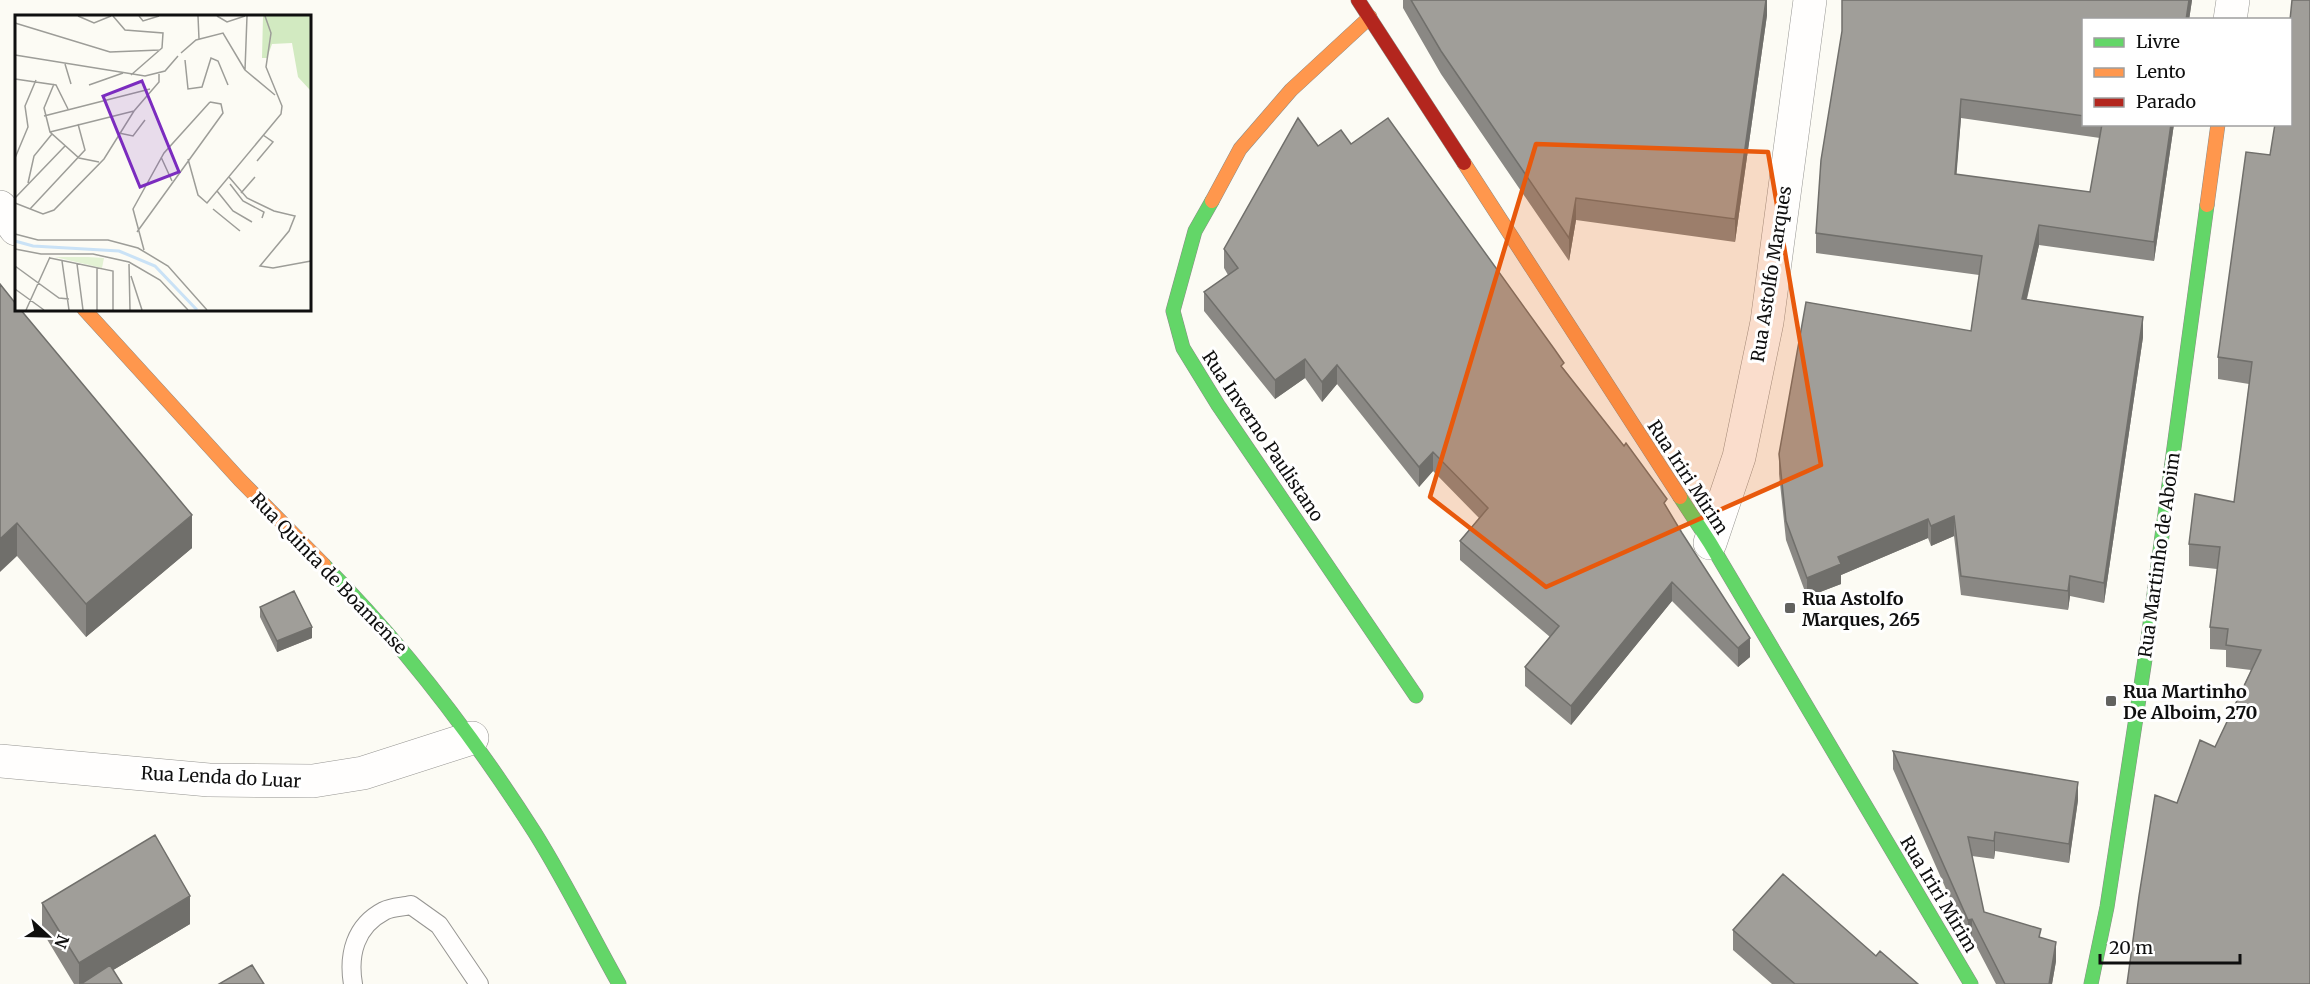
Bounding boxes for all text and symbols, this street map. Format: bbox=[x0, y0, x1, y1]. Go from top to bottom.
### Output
inset map bbox=[15, 15, 310, 310]
legend bbox=[2082, 18, 2292, 126]
text: Livre bbox=[2136, 30, 2180, 53]
text: Lento bbox=[2136, 60, 2186, 83]
text: Parado bbox=[2136, 90, 2196, 113]
street label: Rua Astolfo Marques bbox=[1746, 184, 1796, 364]
street label: Rua Inverno Paulistano bbox=[1197, 346, 1329, 526]
street label: Rua Iriri Mirim bbox=[1643, 416, 1734, 539]
street label: Rua Martinho de Aboim bbox=[2133, 451, 2185, 659]
street label: Rua Quinta de Boamense bbox=[246, 487, 412, 659]
place label: Rua Astolfo Marques, 265 bbox=[1802, 587, 1920, 631]
marker: Rua Astolfo Marques, 265 bbox=[1783, 601, 1797, 615]
place label: Rua Martinho De Alboim, 270 bbox=[2123, 680, 2258, 724]
marker: Rua Martinho De Alboim, 270 bbox=[2104, 694, 2118, 708]
street label: Rua Lenda do Luar bbox=[140, 761, 302, 793]
street label: Rua Iriri Mirim bbox=[1895, 832, 1983, 956]
north arrow bbox=[18, 906, 78, 966]
scale bar bbox=[2100, 927, 2240, 965]
text: N bbox=[50, 932, 74, 952]
text: 20 m bbox=[2109, 936, 2153, 959]

